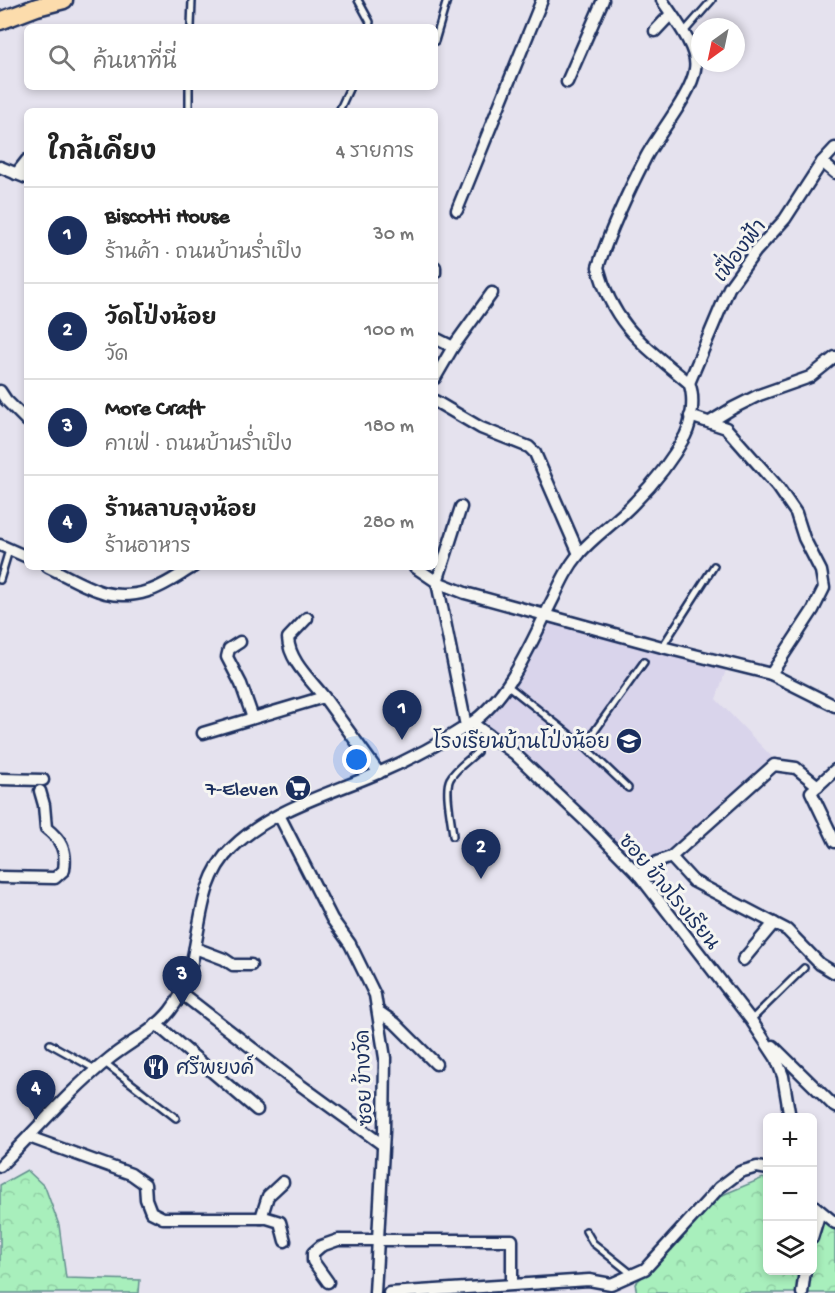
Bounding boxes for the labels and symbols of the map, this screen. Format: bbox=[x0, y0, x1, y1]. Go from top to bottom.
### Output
north arrow bbox=[691, 18, 745, 72]
street label: เฟื่องฟ้า bbox=[702, 210, 773, 288]
pin: 1 bbox=[382, 690, 422, 740]
school or university icon: โรงเรียนบ้านโป่งน้อย bbox=[614, 726, 644, 756]
place label: โรงเรียนบ้านโป่งน้อย bbox=[433, 728, 610, 756]
your location bbox=[342, 745, 371, 774]
supermarket icon: 7-Eleven bbox=[283, 773, 313, 803]
place label: 7-Eleven bbox=[204, 780, 278, 803]
street label: ซอย ข้างโรงเรียน bbox=[612, 827, 726, 956]
pin: 2 bbox=[462, 830, 500, 879]
pin: 3 bbox=[162, 956, 201, 1006]
street label: ซอย ข้างวัด bbox=[348, 1029, 380, 1127]
restaurant icon: ศรีพยงค์ bbox=[141, 1052, 171, 1082]
place label: ศรีพยงค์ bbox=[176, 1054, 254, 1082]
pin: 4 bbox=[16, 1070, 56, 1120]

